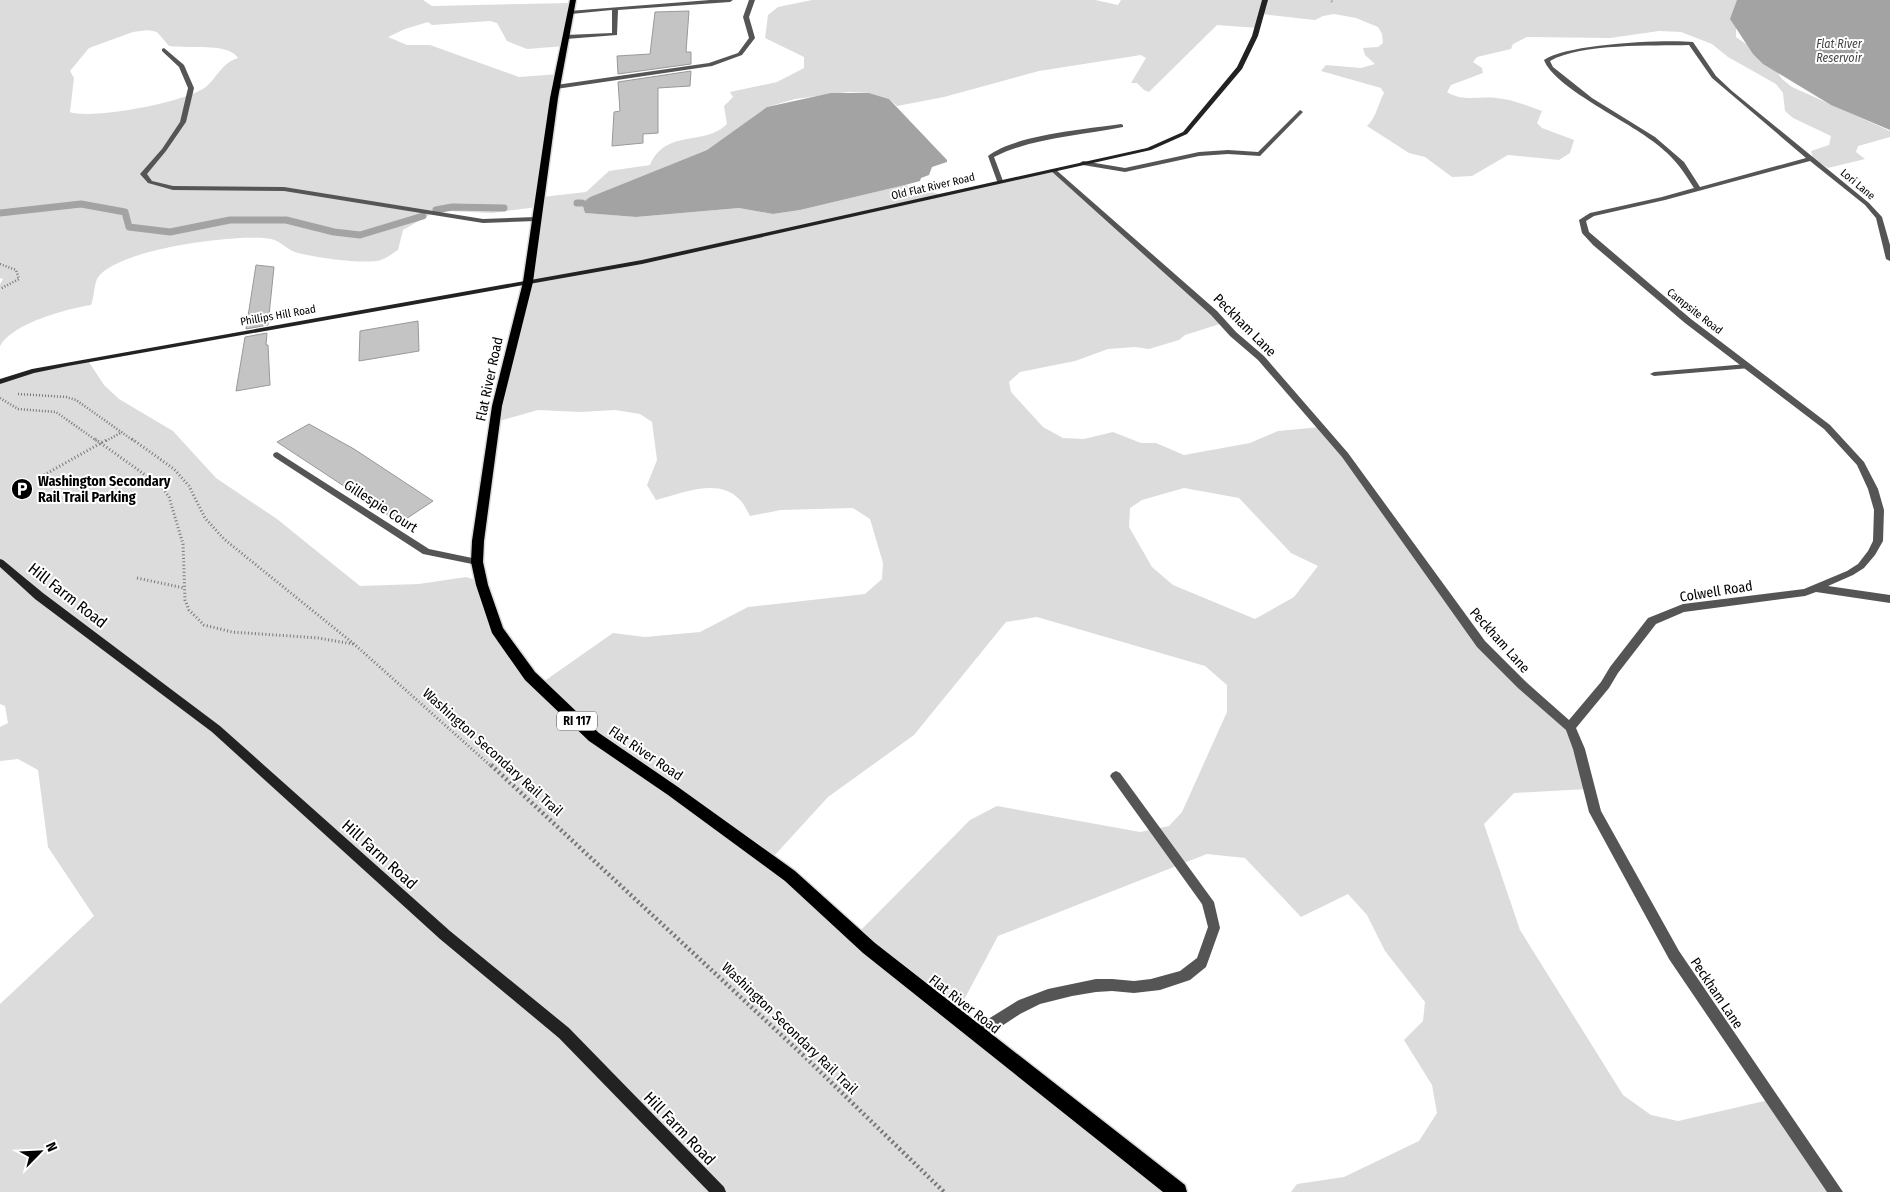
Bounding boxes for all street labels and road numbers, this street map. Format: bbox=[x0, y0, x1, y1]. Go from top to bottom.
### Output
street label: Lori Lane bbox=[1838, 166, 1878, 203]
street label: Old Flat River Road bbox=[890, 171, 976, 202]
street label: Campsite Road bbox=[1664, 286, 1725, 337]
street label: Peckham Lane bbox=[1210, 290, 1280, 360]
street label: Phillips Hill Road bbox=[239, 302, 317, 329]
street label: Flat River Road bbox=[472, 335, 507, 423]
street label: Gillespie Court bbox=[341, 476, 421, 537]
street label: Hill Farm Road bbox=[25, 559, 111, 632]
street label: Colwell Road bbox=[1678, 577, 1754, 606]
street label: Peckham Lane bbox=[1466, 604, 1533, 677]
street label: Washington Secondary Rail Trail bbox=[419, 685, 566, 820]
road number: RI 117 bbox=[557, 711, 597, 730]
street label: Flat River Road bbox=[605, 722, 686, 784]
street label: Hill Farm Road bbox=[338, 816, 421, 893]
street label: Peckham Lane bbox=[1687, 955, 1747, 1032]
street label: Washington Secondary Rail Trail bbox=[718, 959, 861, 1098]
street label: Flat River Road bbox=[926, 971, 1004, 1038]
street label: Hill Farm Road bbox=[640, 1088, 719, 1169]

